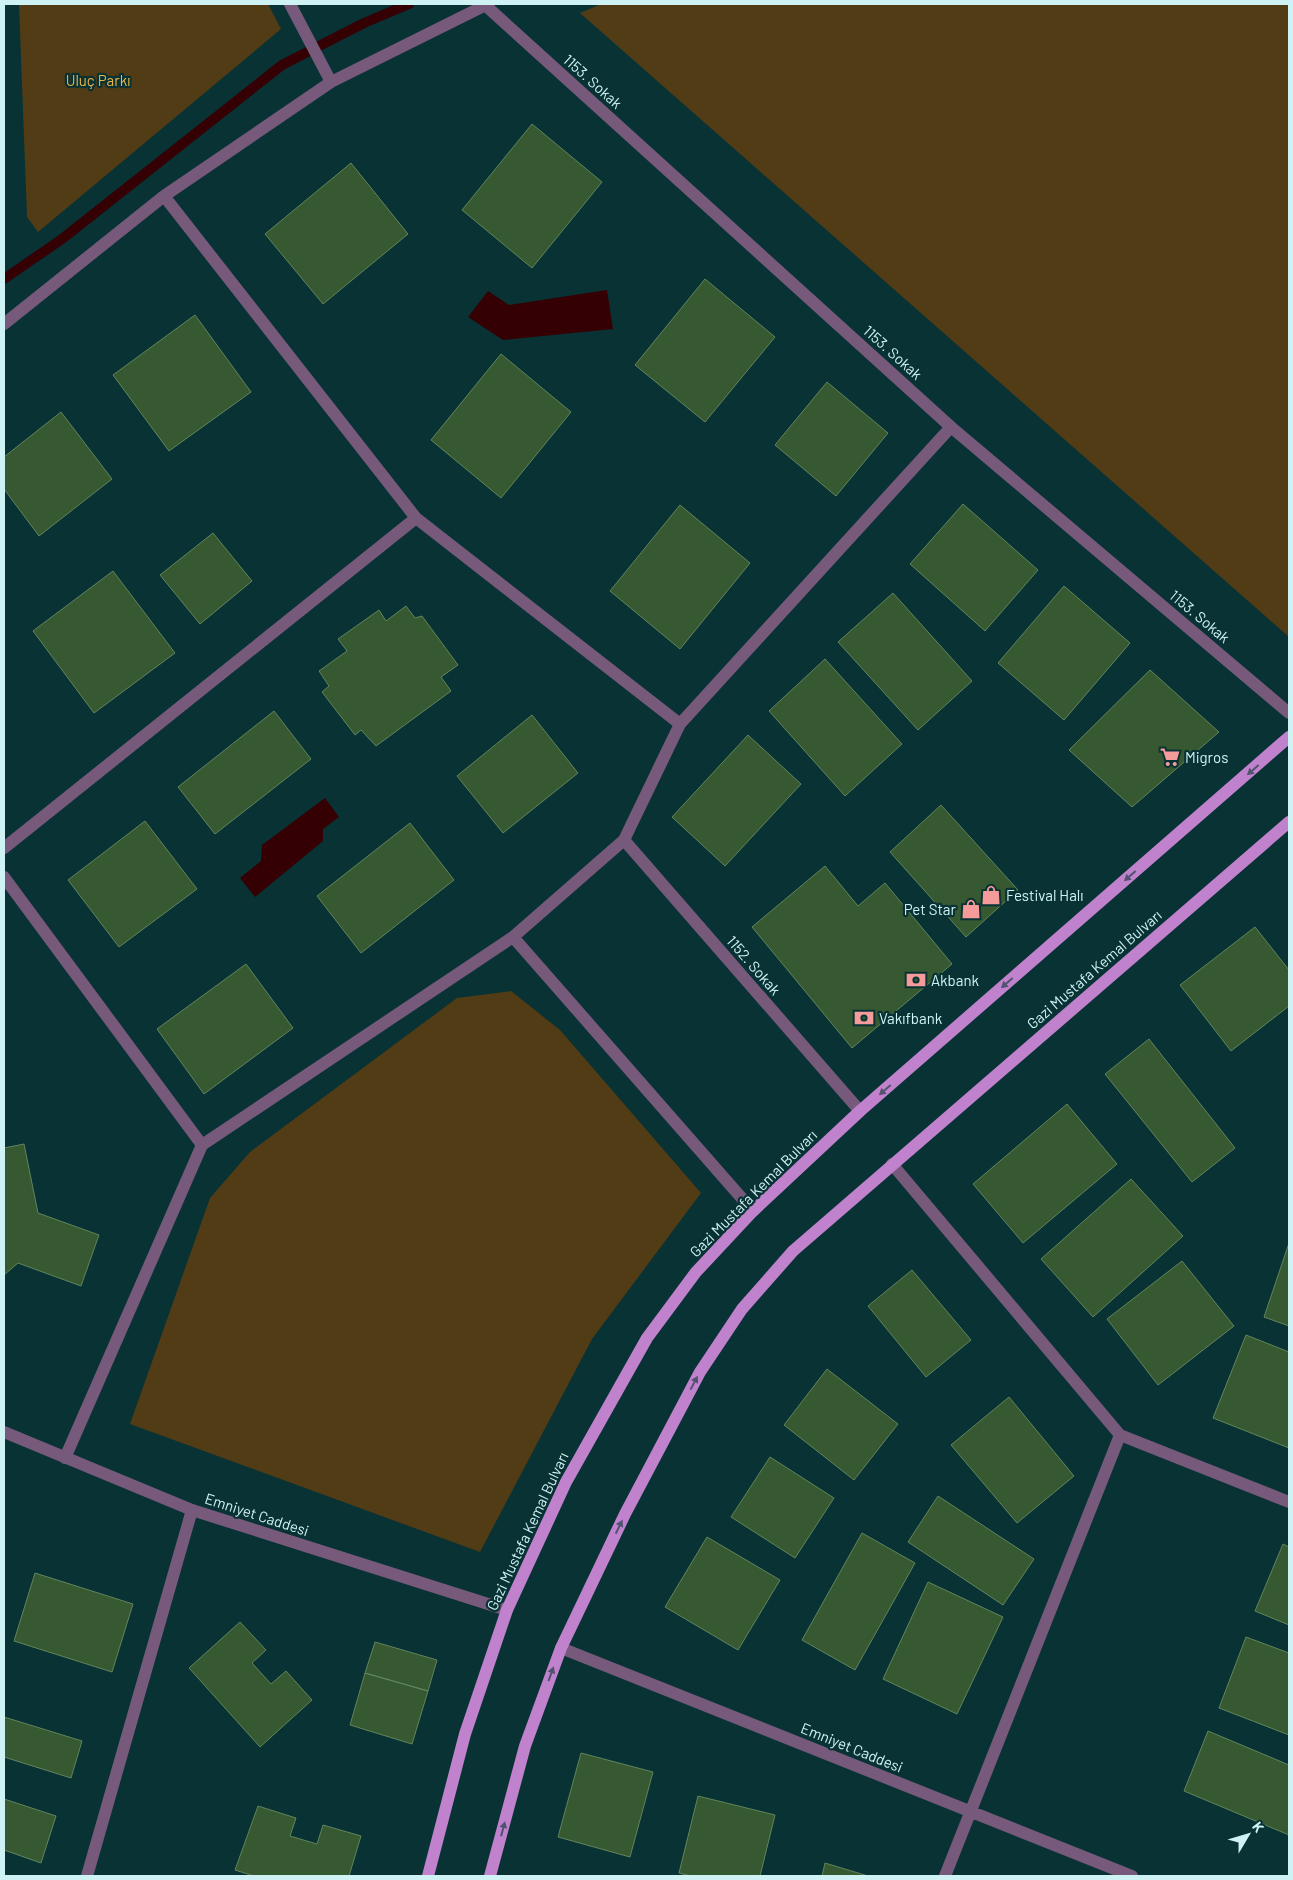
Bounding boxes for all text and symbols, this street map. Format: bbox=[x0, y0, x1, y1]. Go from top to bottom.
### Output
street label: 1153. Sokak bbox=[560, 50, 626, 112]
park label: Uluç Parkı bbox=[66, 71, 130, 89]
street label: 1153. Sokak bbox=[860, 321, 926, 383]
street label: 1153. Sokak bbox=[1166, 586, 1234, 647]
supermarket icon: Migros bbox=[1159, 746, 1181, 768]
place label: Migros bbox=[1185, 748, 1228, 766]
one-way arrow bbox=[1246, 764, 1259, 775]
one-way arrow bbox=[1124, 870, 1136, 881]
shop icon: Festival Halı bbox=[980, 884, 1002, 906]
place label: Festival Halı bbox=[1006, 886, 1083, 904]
shop icon: Pet Star bbox=[960, 898, 982, 920]
place label: Pet Star bbox=[904, 900, 957, 918]
street label: Gazi Mustafa Kemal Bulvarı bbox=[1023, 906, 1165, 1032]
street label: 1152. Sokak bbox=[723, 932, 785, 999]
bank icon: Akbank bbox=[905, 969, 927, 991]
place label: Akbank bbox=[931, 971, 980, 989]
one-way arrow bbox=[1002, 977, 1014, 989]
bank icon: Vakıfbank bbox=[853, 1007, 875, 1029]
place label: Vakıfbank bbox=[879, 1009, 943, 1027]
one-way arrow bbox=[879, 1084, 892, 1095]
street label: Gazi Mustafa Kemal Bulvarı bbox=[686, 1126, 820, 1260]
one-way arrow bbox=[690, 1376, 699, 1390]
street label: Gazi Mustafa Kemal Bulvarı bbox=[482, 1449, 572, 1613]
street label: Emniyet Caddesi bbox=[203, 1489, 311, 1539]
one-way arrow bbox=[615, 1520, 623, 1534]
one-way arrow bbox=[548, 1667, 555, 1682]
street label: Emniyet Caddesi bbox=[798, 1718, 906, 1776]
north arrow bbox=[1223, 1810, 1273, 1860]
text: K bbox=[1249, 1818, 1268, 1836]
one-way arrow bbox=[499, 1822, 507, 1837]

